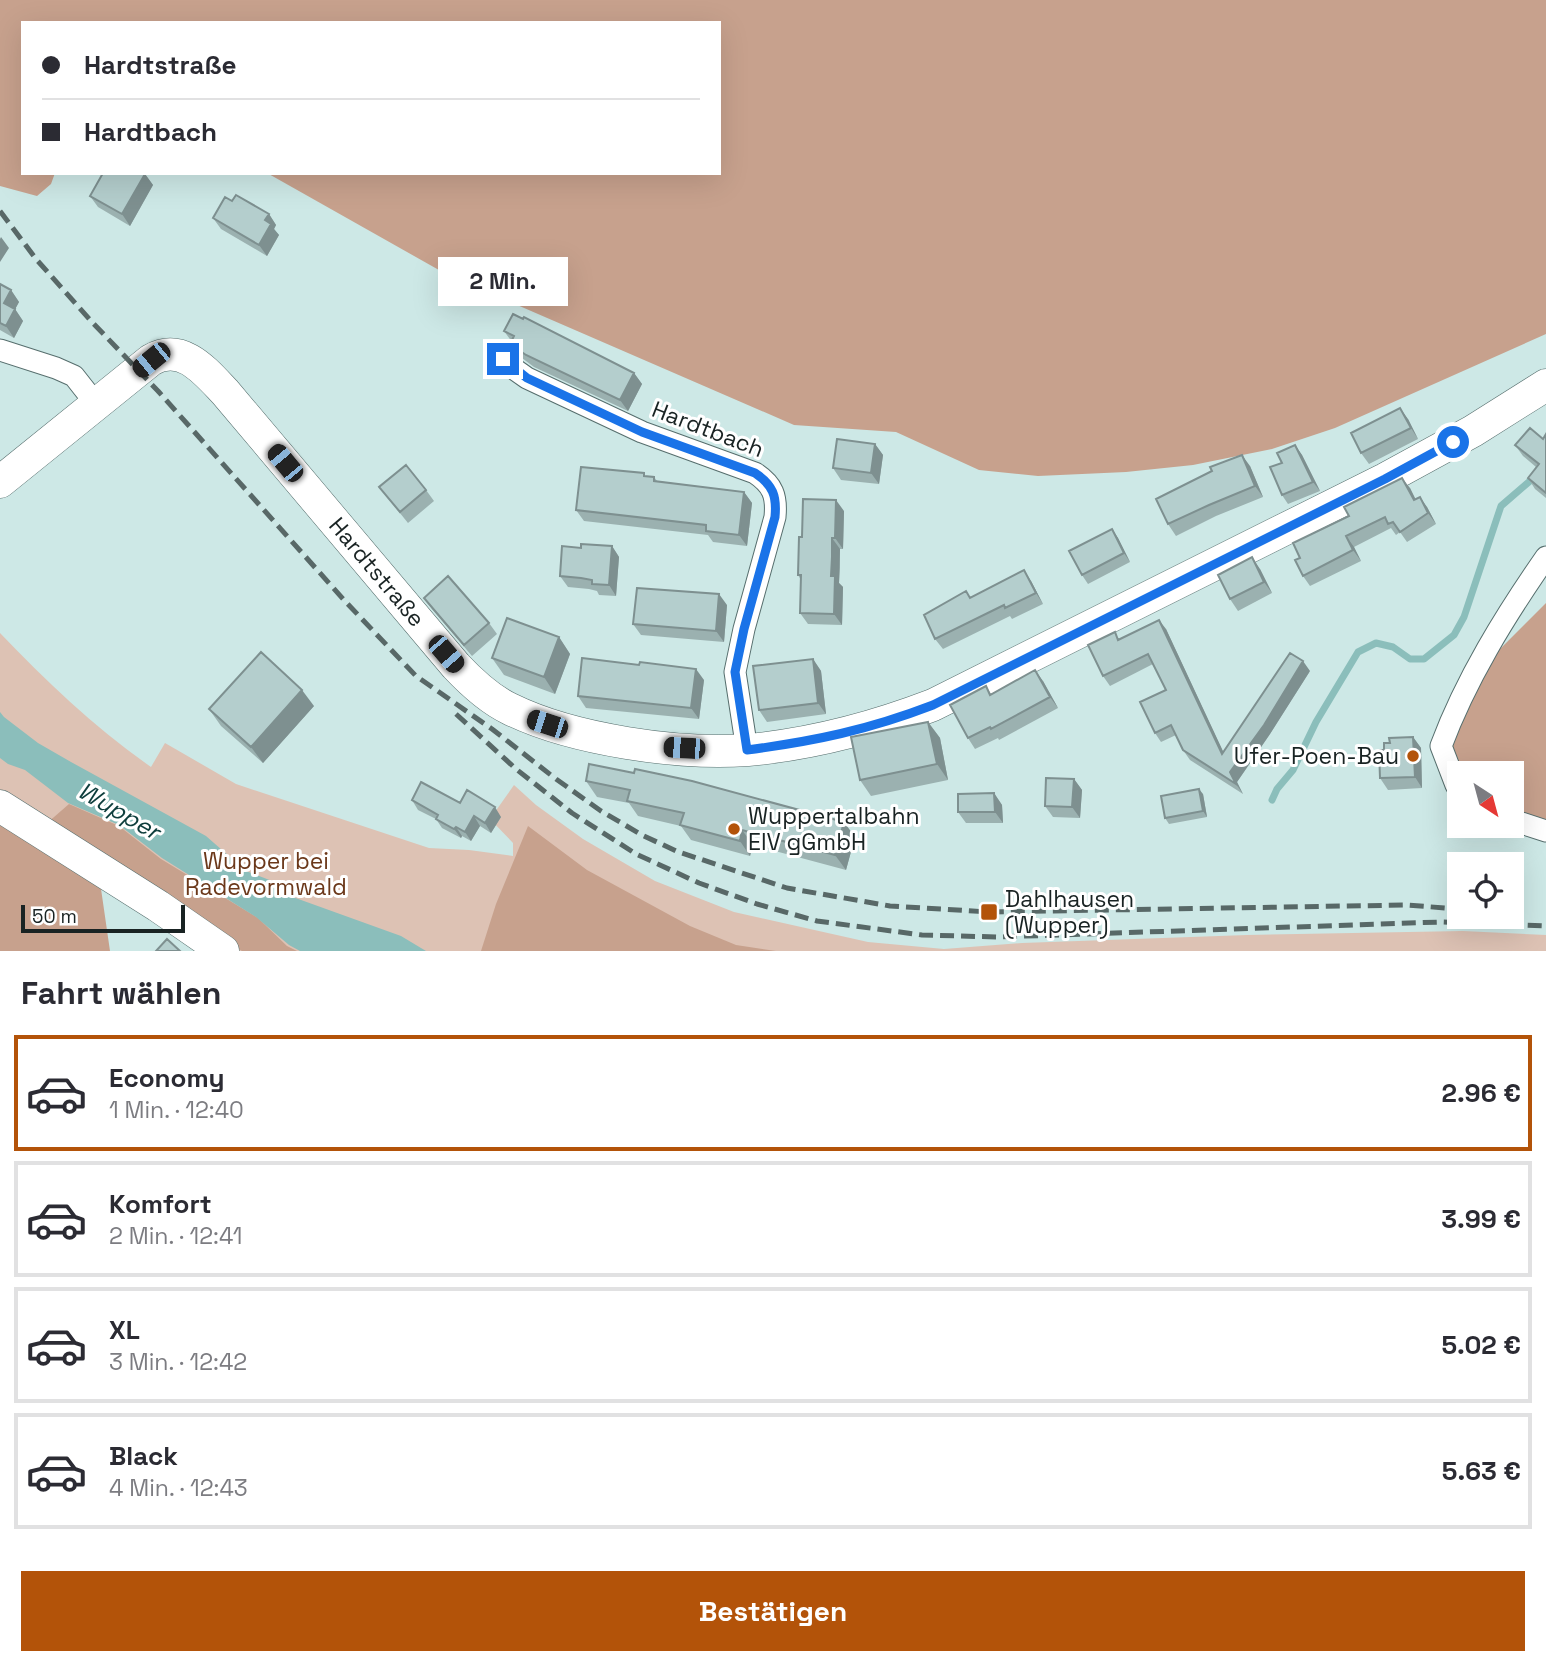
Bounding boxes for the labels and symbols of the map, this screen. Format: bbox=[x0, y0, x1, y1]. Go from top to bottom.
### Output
callout: 2 Min. bbox=[438, 258, 568, 306]
car bbox=[129, 339, 174, 381]
route end bbox=[487, 343, 519, 375]
street label: Hardtbach bbox=[648, 394, 768, 464]
route start bbox=[1437, 426, 1469, 458]
car bbox=[264, 440, 307, 486]
street label: Hardtstraße bbox=[322, 511, 432, 633]
car bbox=[425, 631, 468, 677]
car bbox=[524, 708, 571, 740]
car bbox=[663, 736, 706, 760]
place label: Ufer-Poen-Bau bbox=[1234, 741, 1399, 771]
marker: Ufer-Poen-Bau bbox=[1405, 748, 1421, 764]
north arrow bbox=[1447, 761, 1524, 838]
water label: Wupper bbox=[73, 775, 168, 848]
place label: Wuppertalbahn EIV gGmbH bbox=[748, 801, 920, 857]
marker: Wuppertalbahn EIV gGmbH bbox=[726, 821, 742, 837]
park label: Wupper bei Radevormwald bbox=[185, 846, 347, 902]
place label: Dahlhausen (Wupper) bbox=[1005, 884, 1134, 940]
scale bar bbox=[21, 902, 186, 934]
marker: Dahlhausen (Wupper) bbox=[979, 902, 999, 922]

